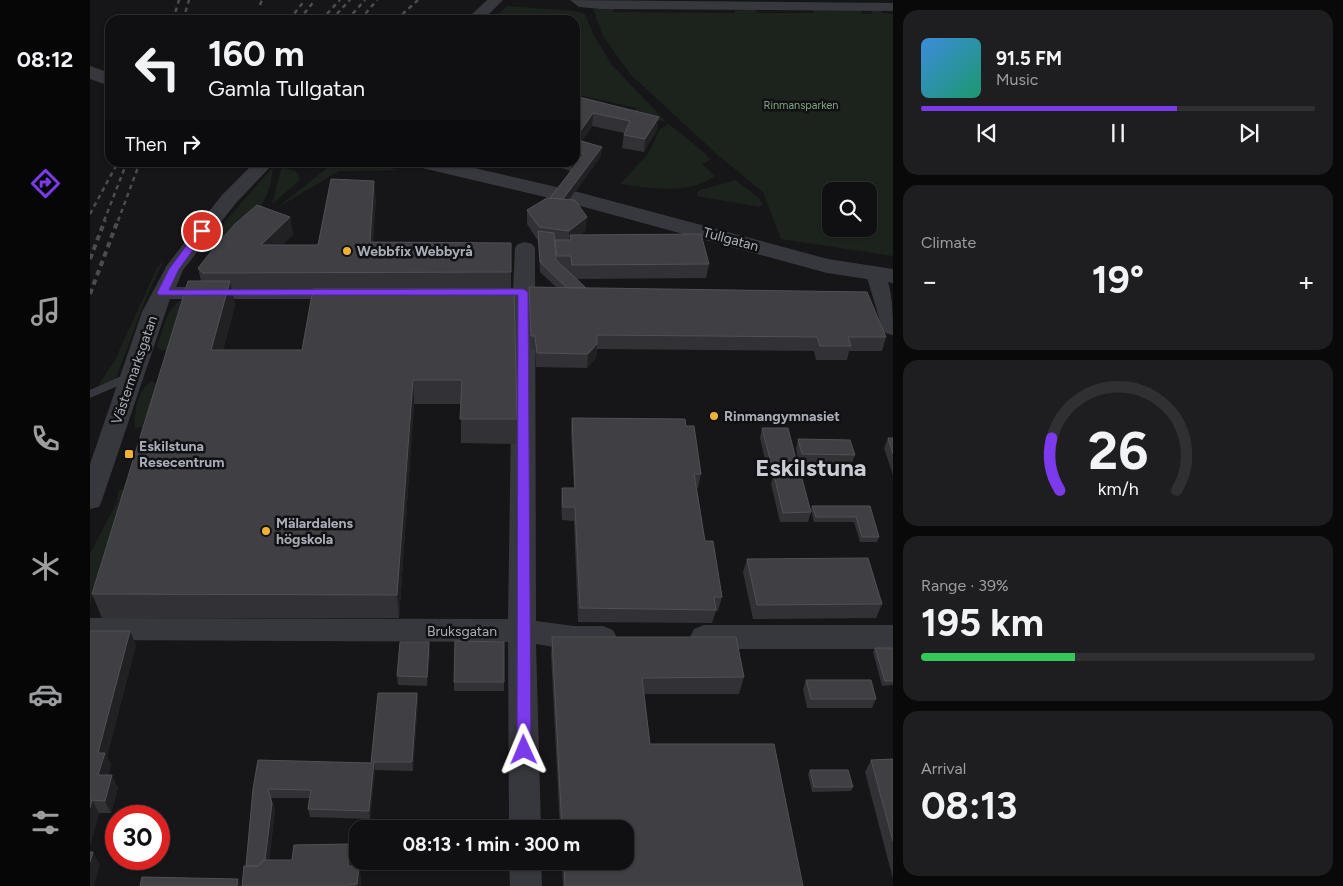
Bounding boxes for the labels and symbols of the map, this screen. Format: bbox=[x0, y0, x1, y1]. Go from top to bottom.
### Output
park label: Rinmansparken bbox=[764, 99, 839, 112]
pin bbox=[181, 210, 223, 252]
street label: Tullgatan bbox=[701, 224, 761, 255]
place label: Webbfix Webbyrå bbox=[357, 243, 473, 260]
marker: Webbfix Webbyrå bbox=[341, 245, 353, 257]
street label: Västermarksgatan bbox=[108, 313, 161, 427]
place label: Rinmangymnasiet bbox=[724, 408, 840, 425]
marker: Rinmangymnasiet bbox=[708, 410, 720, 422]
place label: Eskilstuna Resecentrum bbox=[139, 438, 225, 471]
marker: Eskilstuna Resecentrum bbox=[123, 448, 135, 460]
district label: Eskilstuna bbox=[755, 453, 867, 482]
place label: Mälardalens högskola bbox=[276, 515, 354, 548]
marker: Mälardalens högskola bbox=[260, 525, 272, 537]
street label: Bruksgatan bbox=[427, 623, 497, 640]
position arrow bbox=[497, 723, 549, 775]
speed limit sign: 30 bbox=[105, 805, 170, 870]

